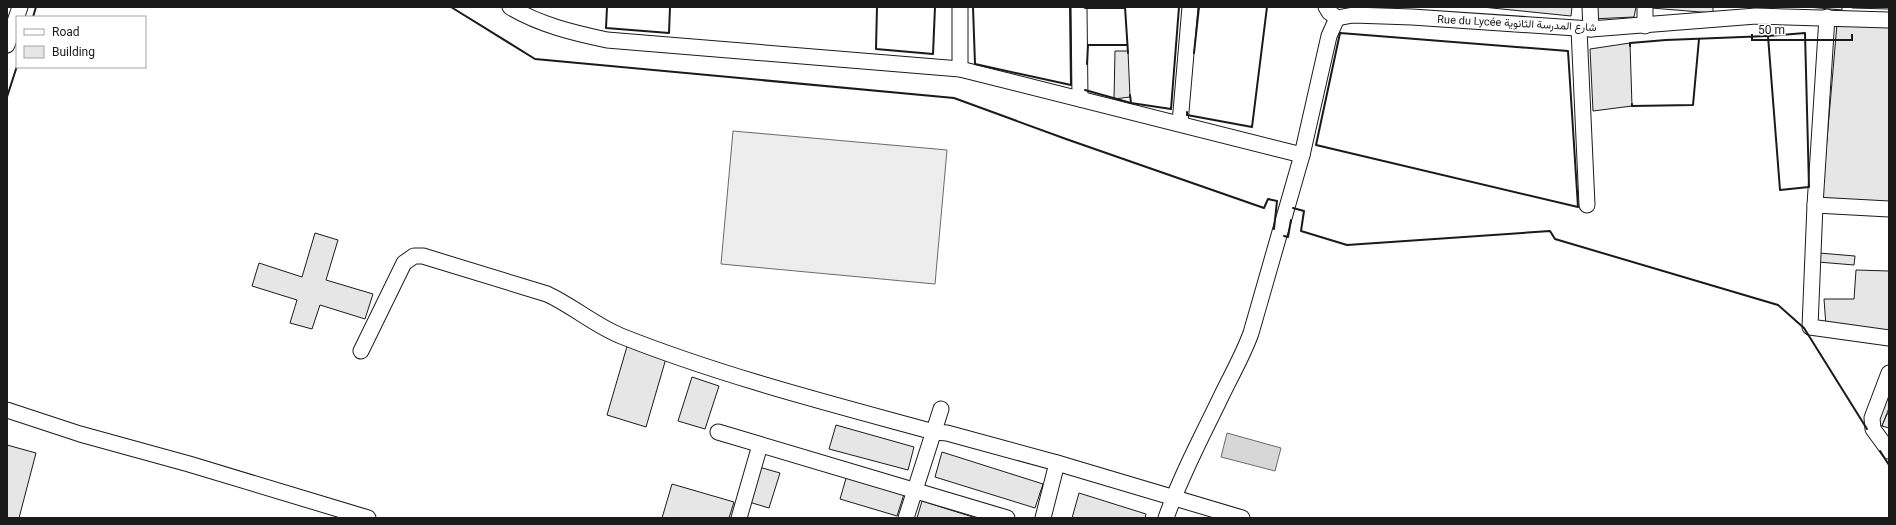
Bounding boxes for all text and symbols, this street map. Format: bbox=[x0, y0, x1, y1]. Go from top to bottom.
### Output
street label: Rue du Lycée شارع المدرسة الثانوية bbox=[1437, 13, 1597, 35]
legend bbox=[16, 16, 146, 68]
scale bar bbox=[1752, 16, 1852, 42]
text: 50 m bbox=[1758, 23, 1785, 37]
text: Road bbox=[52, 25, 80, 39]
text: Building bbox=[52, 45, 95, 59]

